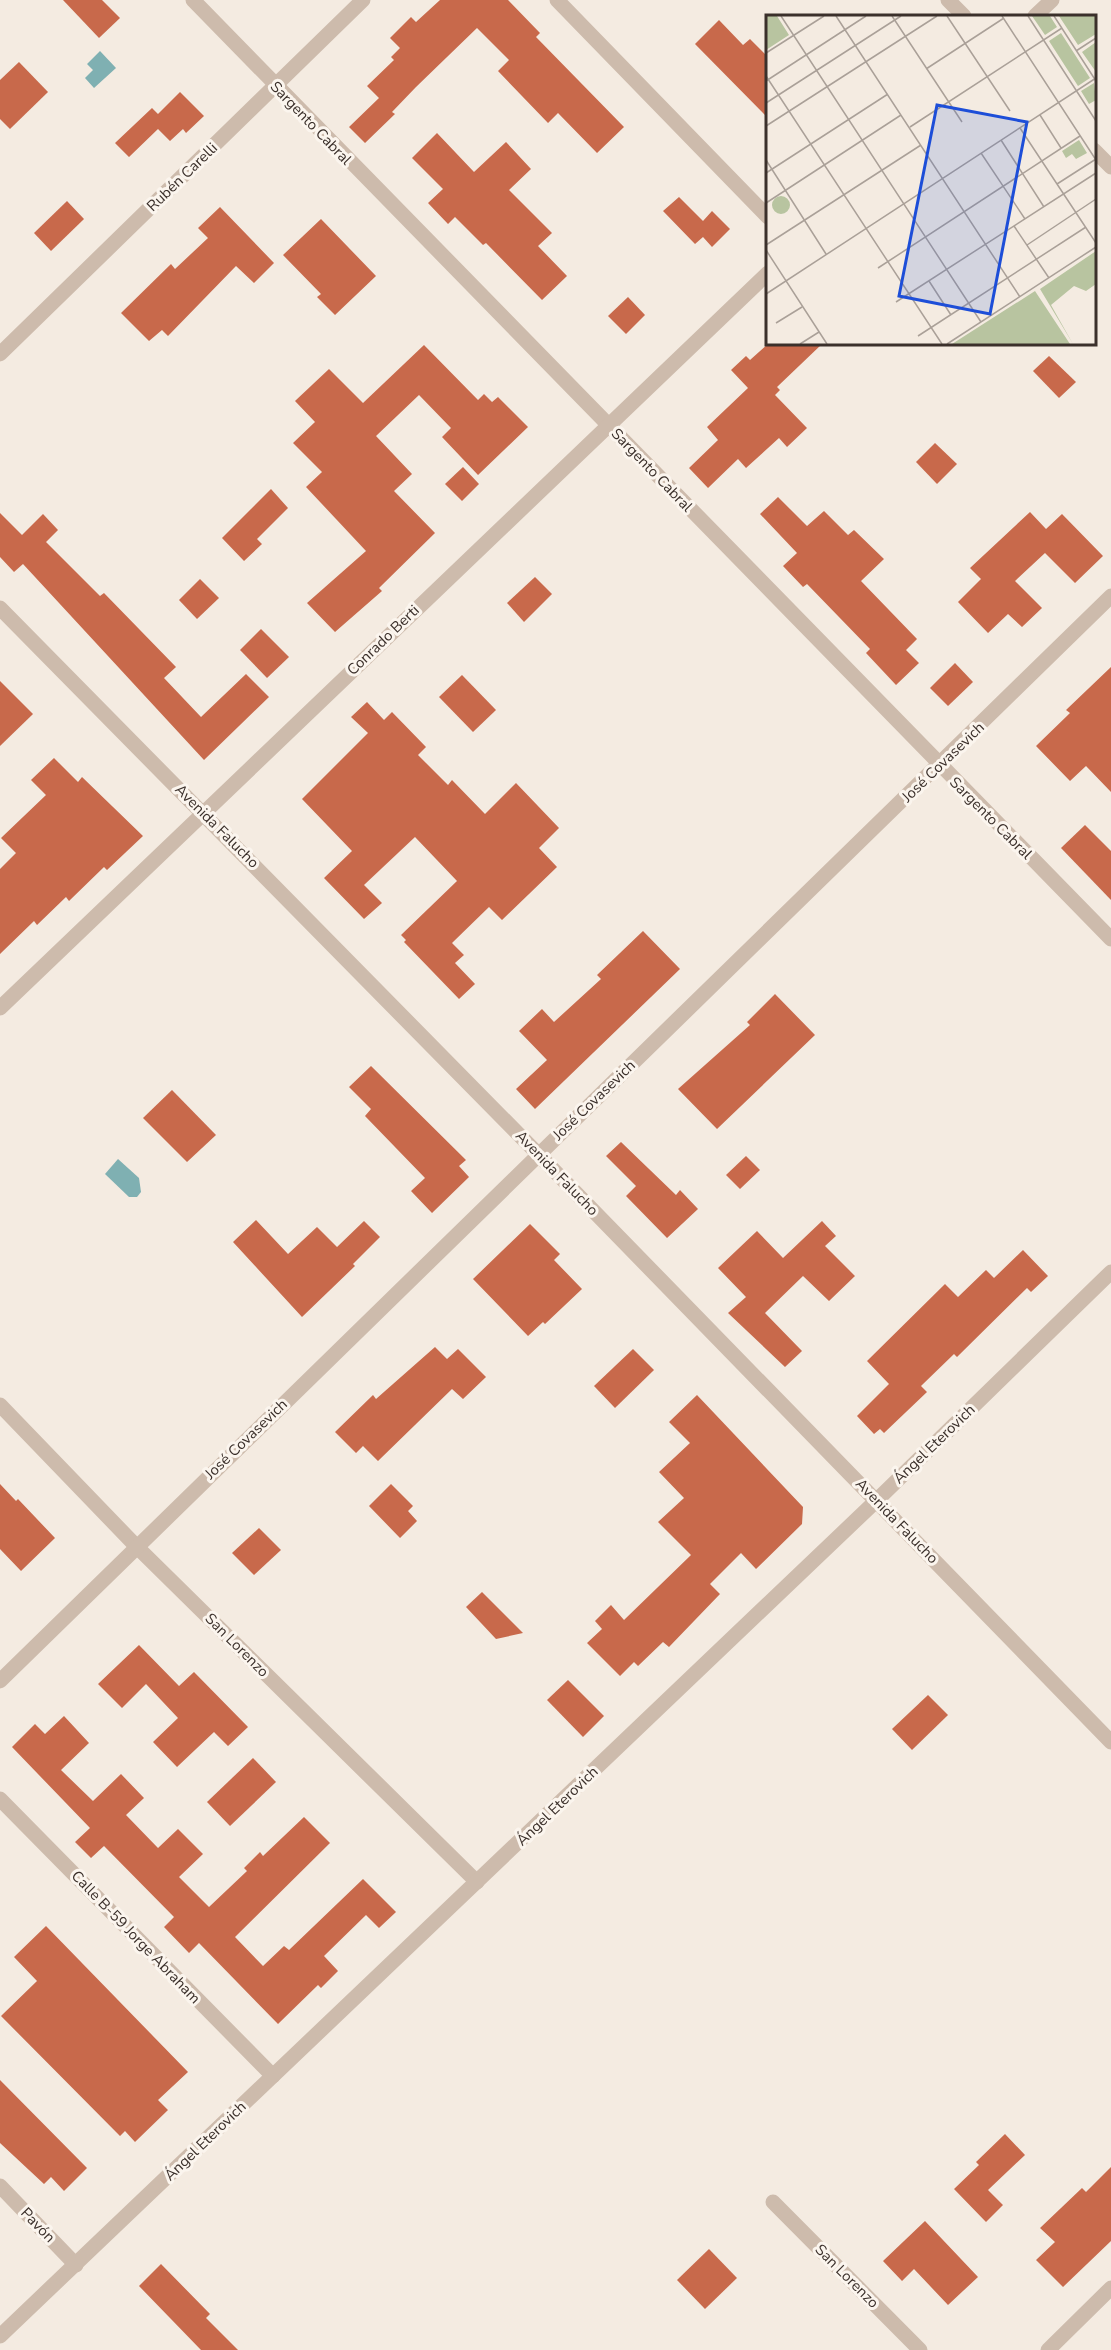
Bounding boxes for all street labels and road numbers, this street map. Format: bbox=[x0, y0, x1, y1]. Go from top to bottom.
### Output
street label: Sargento Cabral bbox=[266, 77, 357, 170]
street label: Rubén Carelli bbox=[142, 138, 222, 216]
street label: Sargento Cabral bbox=[607, 424, 698, 517]
street label: Conrado Berti bbox=[343, 600, 423, 680]
street label: José Covasevich bbox=[897, 718, 989, 807]
street label: Sargento Cabral bbox=[945, 772, 1037, 864]
street label: Avenida Falucho bbox=[171, 780, 263, 872]
street label: José Covasevich bbox=[548, 1056, 640, 1145]
street label: Avenida Falucho bbox=[511, 1126, 603, 1220]
street label: José Covasevich bbox=[200, 1395, 292, 1484]
street label: Ángel Eterovich bbox=[889, 1400, 979, 1488]
street label: Avenida Falucho bbox=[851, 1474, 943, 1568]
street label: San Lorenzo bbox=[201, 1609, 273, 1681]
street label: Ángel Eterovich bbox=[512, 1762, 602, 1850]
street label: Calle B-59 Jorge Abraham bbox=[67, 1866, 205, 2008]
street label: Ángel Eterovich bbox=[160, 2097, 250, 2185]
street label: Pavón bbox=[16, 2203, 60, 2247]
street label: San Lorenzo bbox=[811, 2240, 883, 2312]

